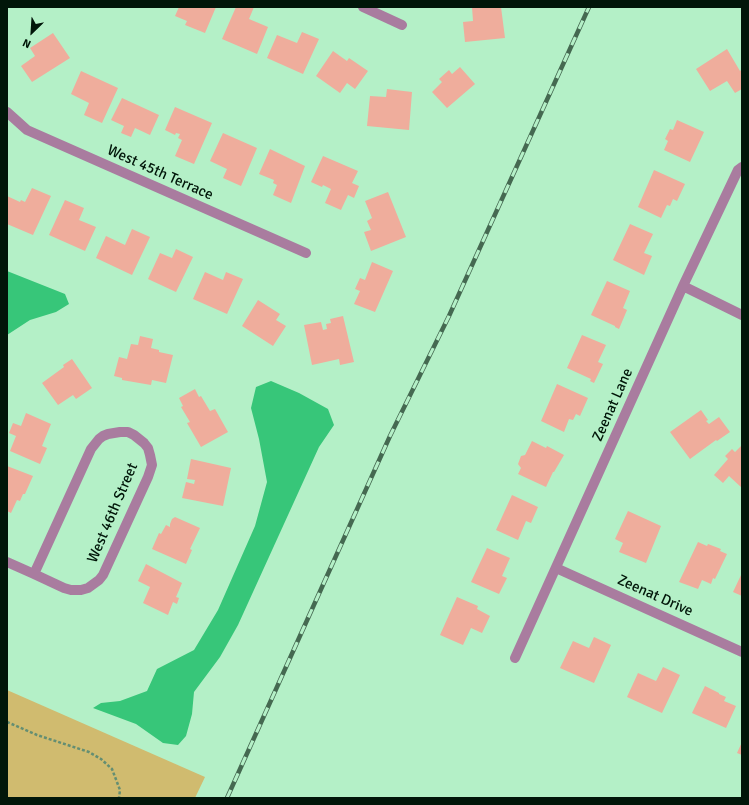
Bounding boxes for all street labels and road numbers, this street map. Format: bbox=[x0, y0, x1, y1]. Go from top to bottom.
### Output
street label: West 45th Terrace bbox=[104, 142, 216, 204]
street label: Zeenat Lane bbox=[589, 366, 637, 444]
street label: West 46th Street bbox=[84, 460, 142, 566]
street label: Zeenat Drive bbox=[614, 571, 696, 621]

